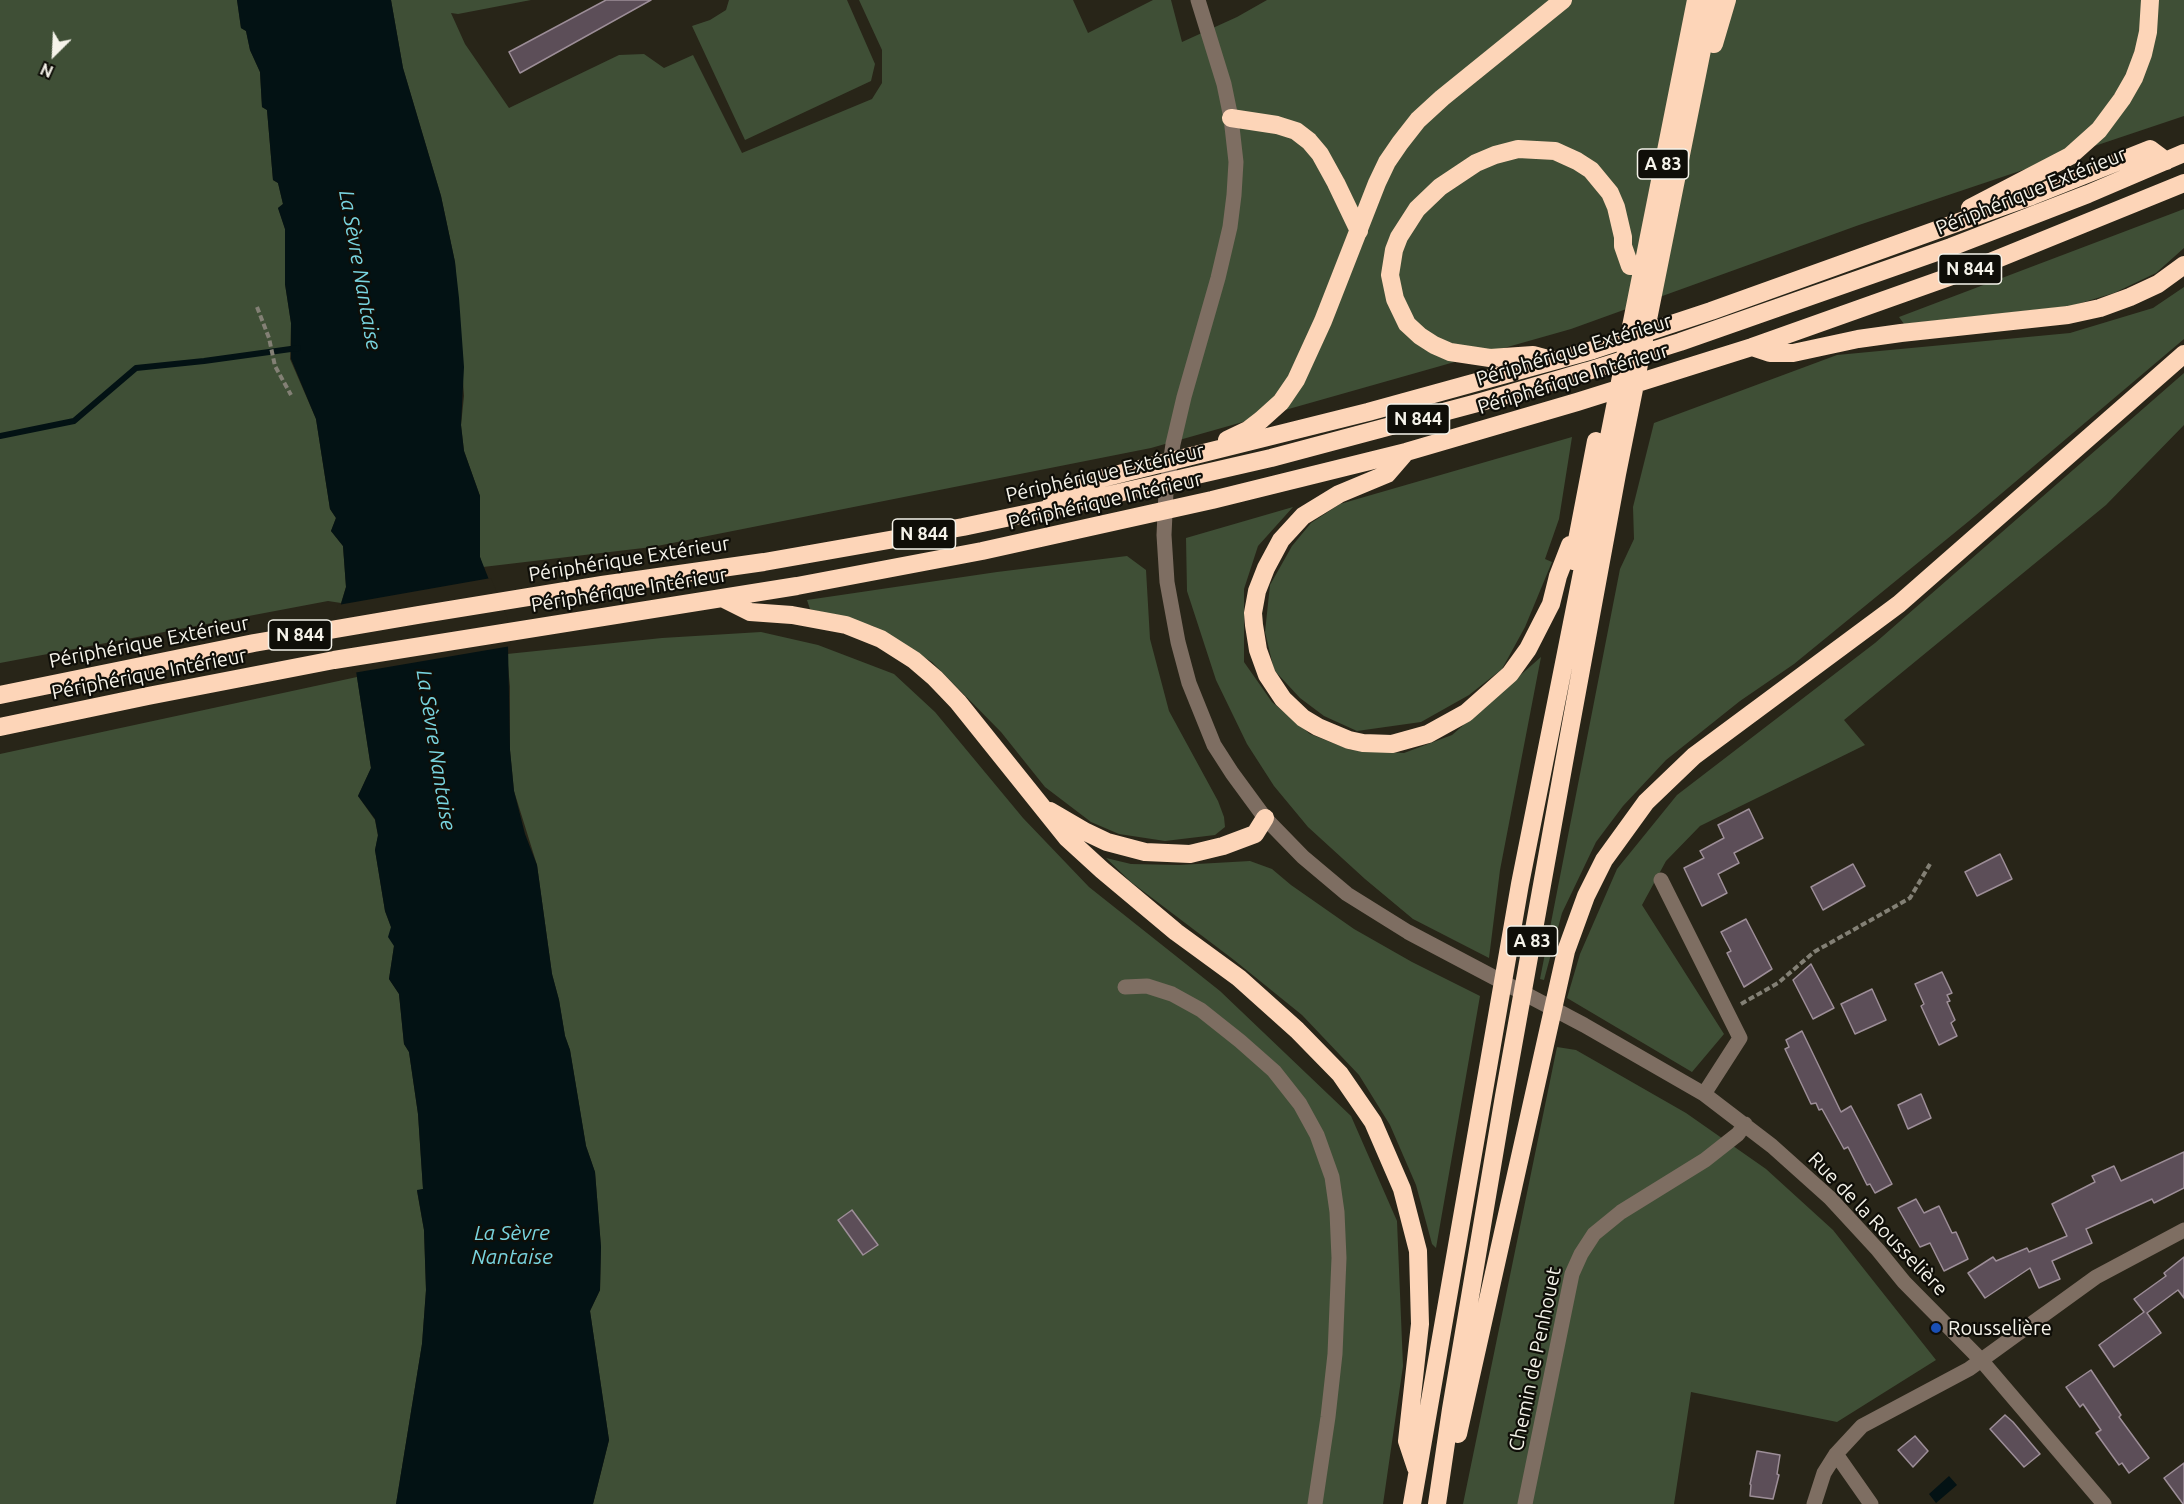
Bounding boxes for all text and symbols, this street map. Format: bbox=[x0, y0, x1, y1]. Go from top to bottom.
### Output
north arrow bbox=[24, 24, 84, 84]
text: N bbox=[38, 60, 56, 81]
street label: Périphérique Extérieur bbox=[1932, 142, 2130, 240]
road number: A 83 bbox=[1638, 149, 1688, 179]
water label: La Sèvre Nantaise bbox=[334, 188, 386, 352]
road number: N 844 bbox=[1938, 254, 2002, 284]
street label: Périphérique Extérieur bbox=[1473, 309, 1675, 391]
street label: Périphérique Intérieur bbox=[1475, 339, 1671, 419]
road number: N 844 bbox=[1386, 404, 1450, 434]
street label: Périphérique Extérieur bbox=[1003, 438, 1207, 508]
street label: Périphérique Intérieur bbox=[1006, 467, 1204, 535]
road number: N 844 bbox=[892, 519, 956, 549]
street label: Périphérique Extérieur bbox=[527, 531, 731, 587]
street label: Périphérique Intérieur bbox=[529, 563, 729, 617]
street label: Périphérique Extérieur bbox=[47, 611, 251, 673]
road number: N 844 bbox=[268, 620, 332, 650]
street label: Périphérique Intérieur bbox=[49, 643, 249, 705]
water label: La Sèvre Nantaise bbox=[411, 668, 461, 832]
road number: A 83 bbox=[1506, 926, 1558, 956]
street label: Rue de la Rousselière bbox=[1803, 1147, 1953, 1301]
water label: La Sèvre Nantaise bbox=[471, 1220, 553, 1270]
street label: Chemin de Penhouet bbox=[1504, 1265, 1566, 1453]
place label: Rousselière bbox=[1948, 1316, 2052, 1340]
marker: Rousselière bbox=[1929, 1321, 1943, 1335]

